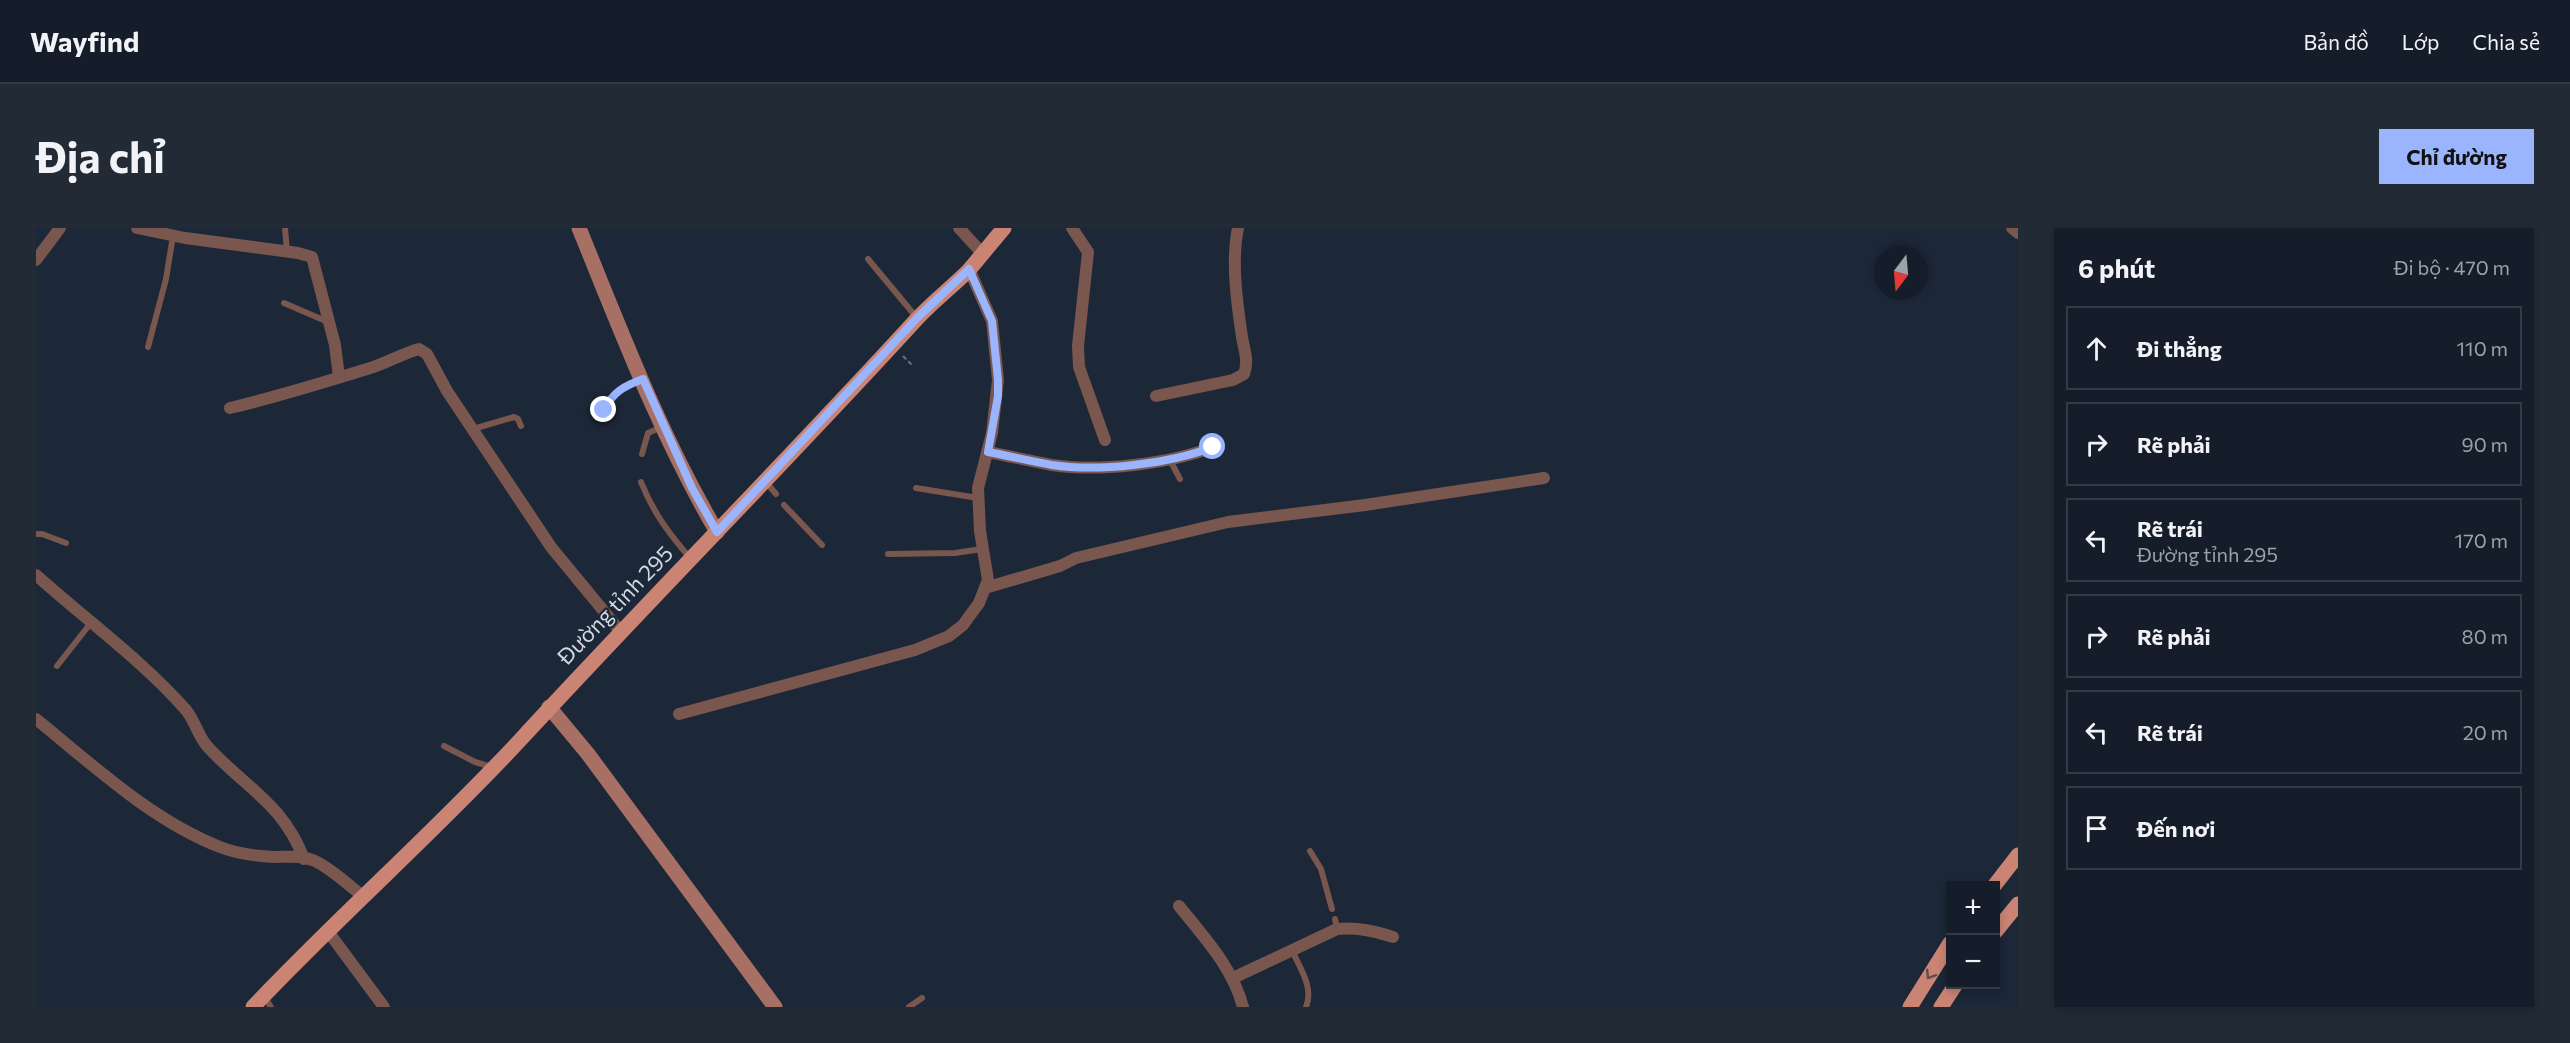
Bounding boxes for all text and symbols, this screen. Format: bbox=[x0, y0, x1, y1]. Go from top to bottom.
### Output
text: Wayfind bbox=[30, 24, 139, 58]
text: Bản đồ bbox=[2304, 29, 2369, 54]
text: Lớp bbox=[2402, 29, 2440, 54]
text: Chia sẻ bbox=[2473, 29, 2540, 54]
button: Chỉ đường bbox=[2379, 129, 2534, 184]
text: Địa chỉ bbox=[36, 130, 165, 182]
north arrow bbox=[1874, 246, 1928, 300]
text: 6 phút bbox=[2078, 252, 2155, 283]
text: Đi bộ · 470 m bbox=[2394, 255, 2510, 279]
icon: ahead bbox=[2080, 332, 2113, 365]
text: Đi thẳng bbox=[2137, 335, 2222, 362]
text: 110 m bbox=[2457, 336, 2508, 360]
route end bbox=[590, 396, 616, 422]
icon: right bbox=[2080, 428, 2113, 461]
text: Rẽ phải bbox=[2137, 431, 2211, 458]
text: 90 m bbox=[2462, 432, 2508, 456]
route start bbox=[1199, 433, 1225, 459]
text: Rẽ trái bbox=[2137, 515, 2203, 542]
icon: left bbox=[2080, 524, 2113, 557]
text: 170 m bbox=[2455, 528, 2508, 552]
street label: Đường tỉnh 295 bbox=[550, 540, 678, 671]
text: Đường tỉnh 295 bbox=[2137, 542, 2278, 566]
icon: right bbox=[2080, 620, 2113, 653]
text: Rẽ phải bbox=[2137, 623, 2211, 650]
text: 80 m bbox=[2462, 624, 2508, 648]
icon: left bbox=[2080, 716, 2113, 749]
text: Rẽ trái bbox=[2137, 719, 2203, 746]
text: 20 m bbox=[2463, 720, 2508, 744]
icon: arrive bbox=[2080, 812, 2113, 845]
text: Đến nơi bbox=[2137, 815, 2215, 842]
map controls bbox=[1946, 881, 2000, 989]
button: + bbox=[1946, 881, 2000, 935]
button: − bbox=[1946, 935, 2000, 989]
one-way arrow bbox=[1926, 969, 1938, 979]

